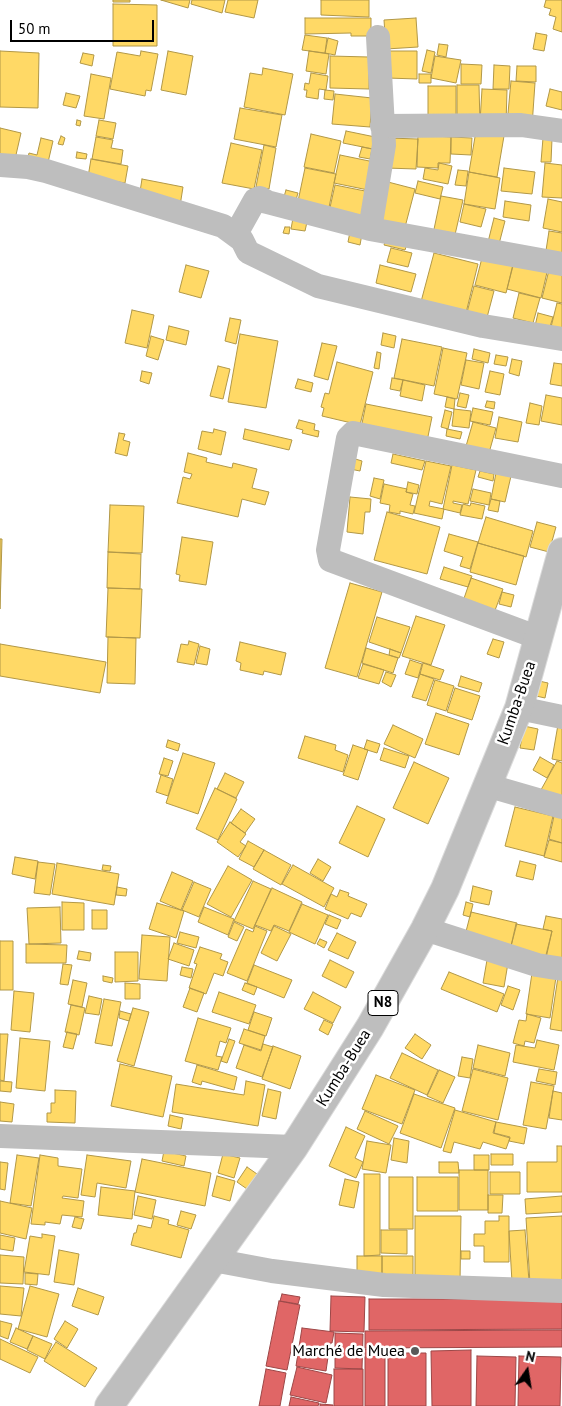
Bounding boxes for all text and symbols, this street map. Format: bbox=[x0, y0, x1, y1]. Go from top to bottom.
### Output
scale bar bbox=[12, 10, 156, 42]
text: 50 m bbox=[18, 19, 51, 38]
street label: Kumba-Buea bbox=[494, 659, 540, 747]
road number: N8 bbox=[368, 990, 398, 1016]
street label: Kumba-Buea bbox=[313, 1026, 375, 1110]
place label: Marché de Muea bbox=[292, 1341, 405, 1361]
marker: Marché de Muea bbox=[409, 1345, 421, 1357]
north arrow bbox=[502, 1346, 552, 1396]
text: N bbox=[524, 1347, 537, 1366]

